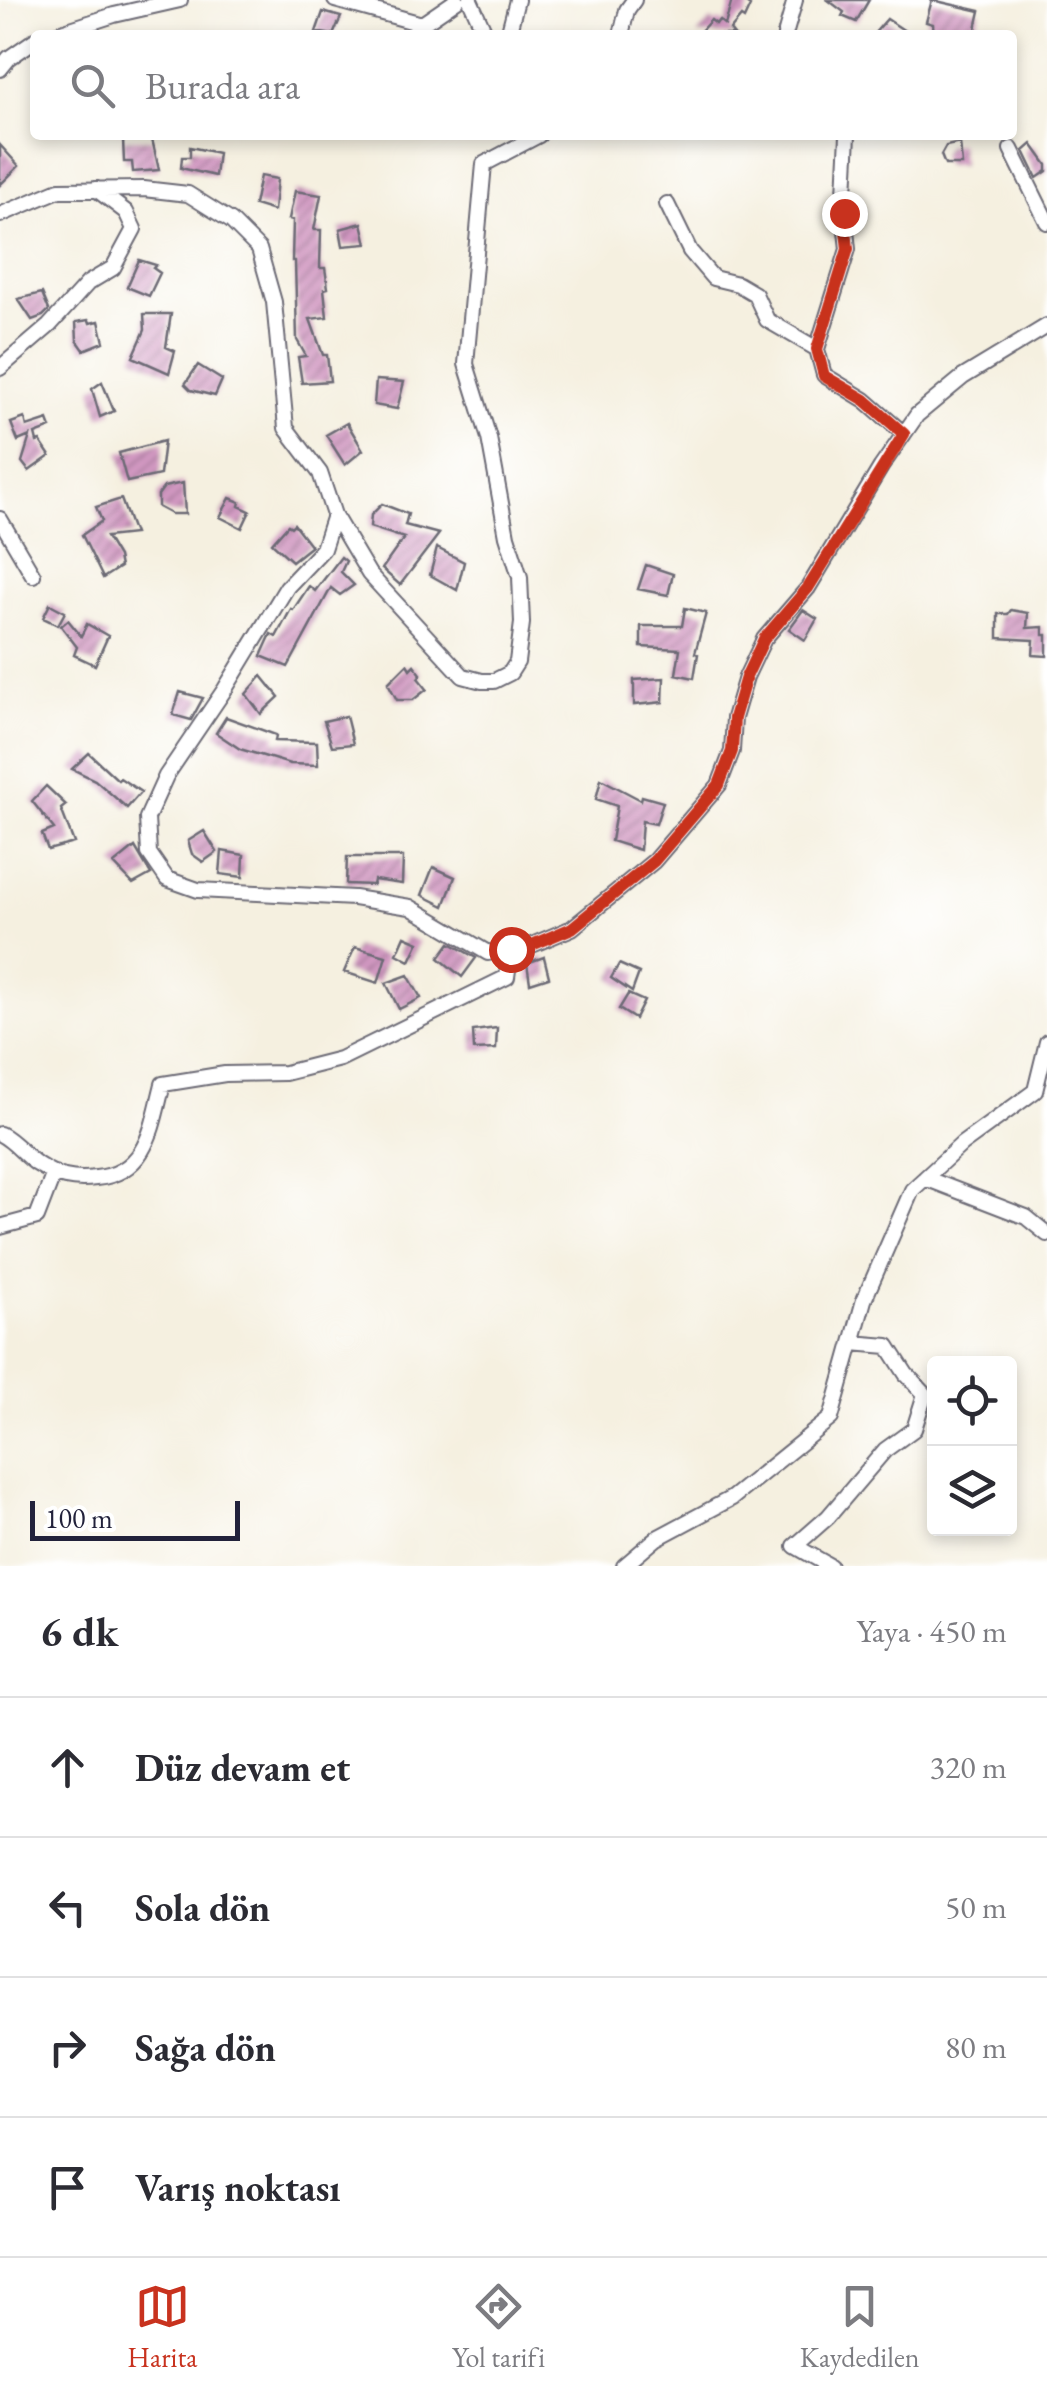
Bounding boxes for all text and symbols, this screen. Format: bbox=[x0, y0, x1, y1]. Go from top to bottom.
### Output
search box bbox=[30, 30, 1017, 140]
icon: search bbox=[65, 58, 120, 113]
text: Burada ara bbox=[145, 61, 300, 110]
route end bbox=[822, 191, 868, 237]
route start bbox=[489, 927, 535, 973]
map controls bbox=[927, 1356, 1017, 1536]
button: locate bbox=[927, 1356, 1017, 1446]
button: layers bbox=[927, 1446, 1017, 1536]
scale bar bbox=[30, 1496, 240, 1540]
text: 100 m bbox=[45, 1500, 113, 1536]
text: 6 dk bbox=[40, 1604, 118, 1659]
text: Yaya · 450 m bbox=[856, 1610, 1007, 1652]
icon: ahead bbox=[40, 1740, 95, 1795]
text: Düz devam et bbox=[135, 1743, 350, 1792]
text: 320 m bbox=[930, 1746, 1007, 1788]
icon: left bbox=[40, 1880, 95, 1935]
text: Sola dön bbox=[135, 1883, 270, 1932]
text: 50 m bbox=[945, 1886, 1007, 1928]
icon: right bbox=[40, 2020, 95, 2075]
text: Sağa dön bbox=[135, 2023, 276, 2072]
text: 80 m bbox=[945, 2026, 1007, 2068]
icon: arrive bbox=[40, 2160, 95, 2215]
text: Varış noktası bbox=[135, 2163, 341, 2212]
tab: Harita bbox=[127, 2279, 197, 2375]
tab: Yol tarifi bbox=[452, 2279, 545, 2375]
tab: Kaydedilen bbox=[800, 2279, 920, 2375]

